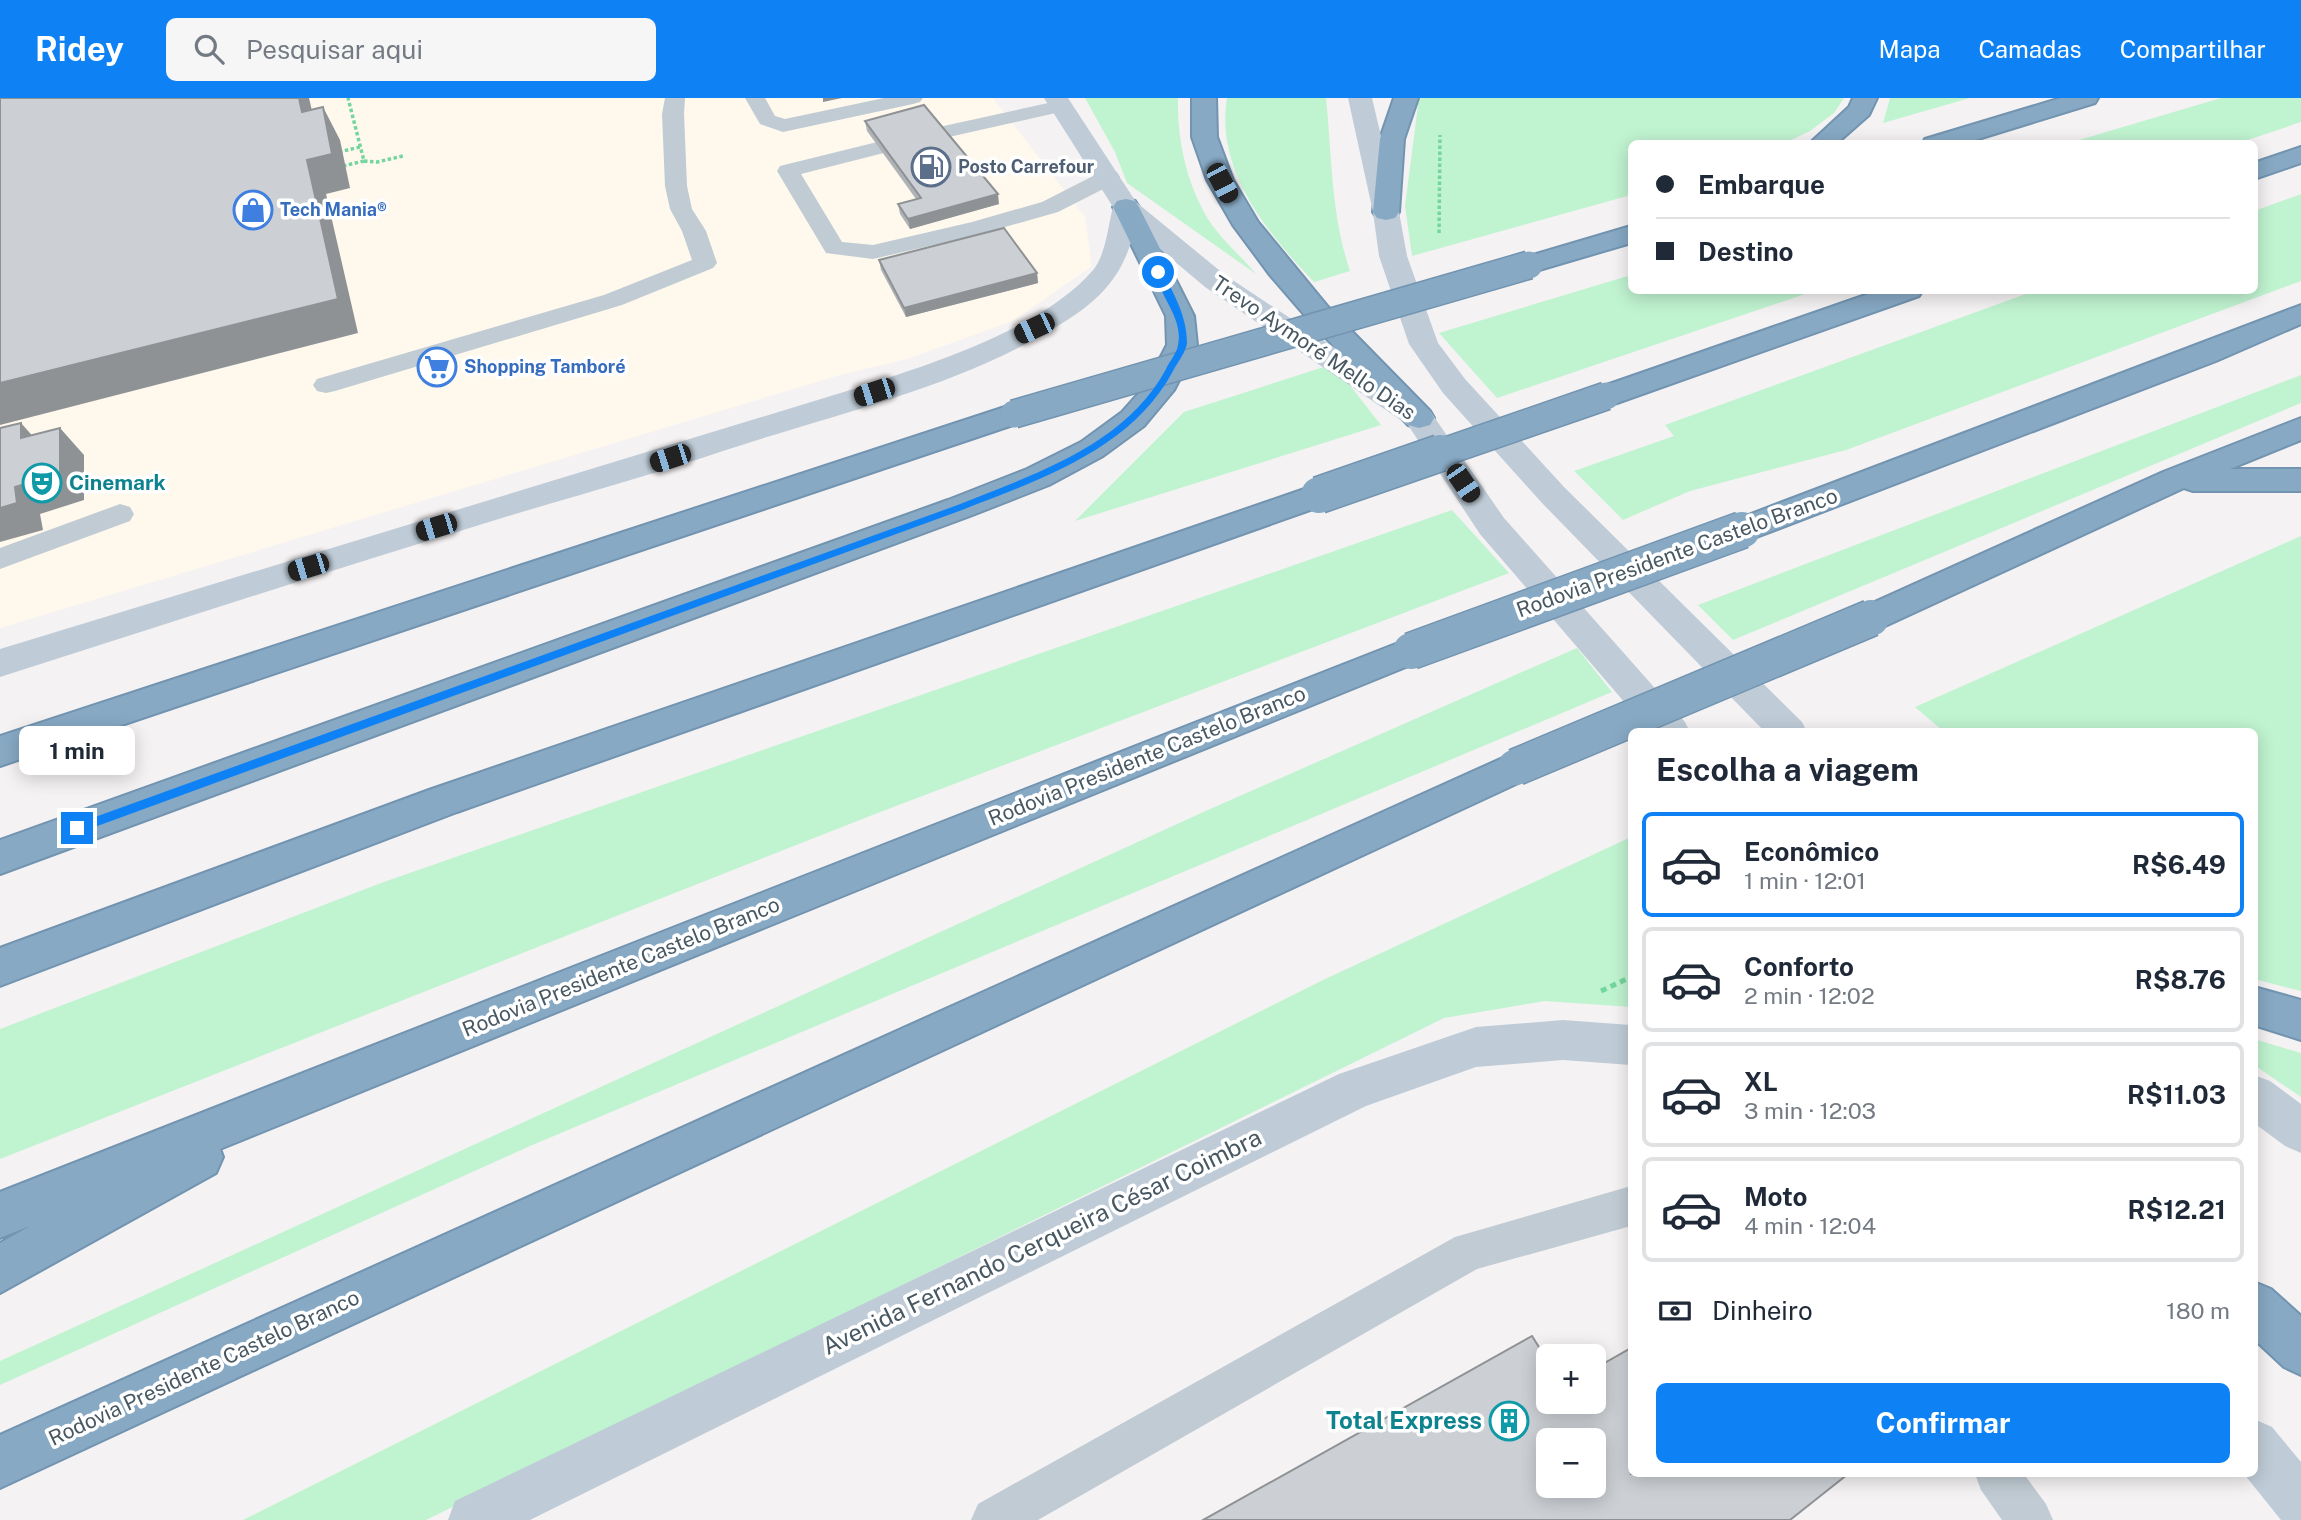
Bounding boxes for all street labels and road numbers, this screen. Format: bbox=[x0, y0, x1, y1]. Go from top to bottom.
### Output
street label: Trevo Aymoré Mello Dias bbox=[1208, 270, 1421, 425]
street label: Rodovia Presidente Castelo Branco bbox=[1513, 483, 1841, 622]
street label: Rodovia Presidente Castelo Branco bbox=[985, 680, 1309, 831]
street label: Rodovia Presidente Castelo Branco bbox=[459, 891, 783, 1042]
street label: Avenida Fernando Cerqueira César Coimbra bbox=[817, 1122, 1266, 1360]
street label: Rodovia Presidente Castelo Branco bbox=[44, 1284, 363, 1451]

